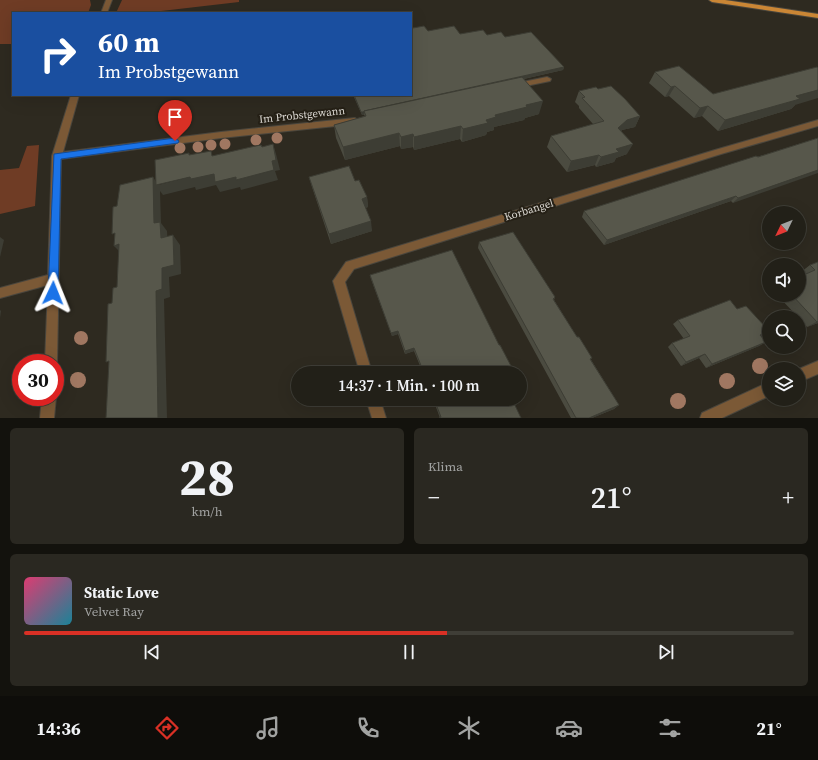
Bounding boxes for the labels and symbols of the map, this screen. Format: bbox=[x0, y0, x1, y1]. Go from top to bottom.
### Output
pin bbox=[158, 100, 192, 141]
street label: Im Probstgewann bbox=[258, 103, 346, 127]
street label: Korbangel bbox=[503, 195, 555, 225]
north arrow bbox=[762, 206, 806, 250]
position arrow bbox=[32, 272, 74, 314]
speed limit sign: 30 bbox=[12, 354, 64, 406]

